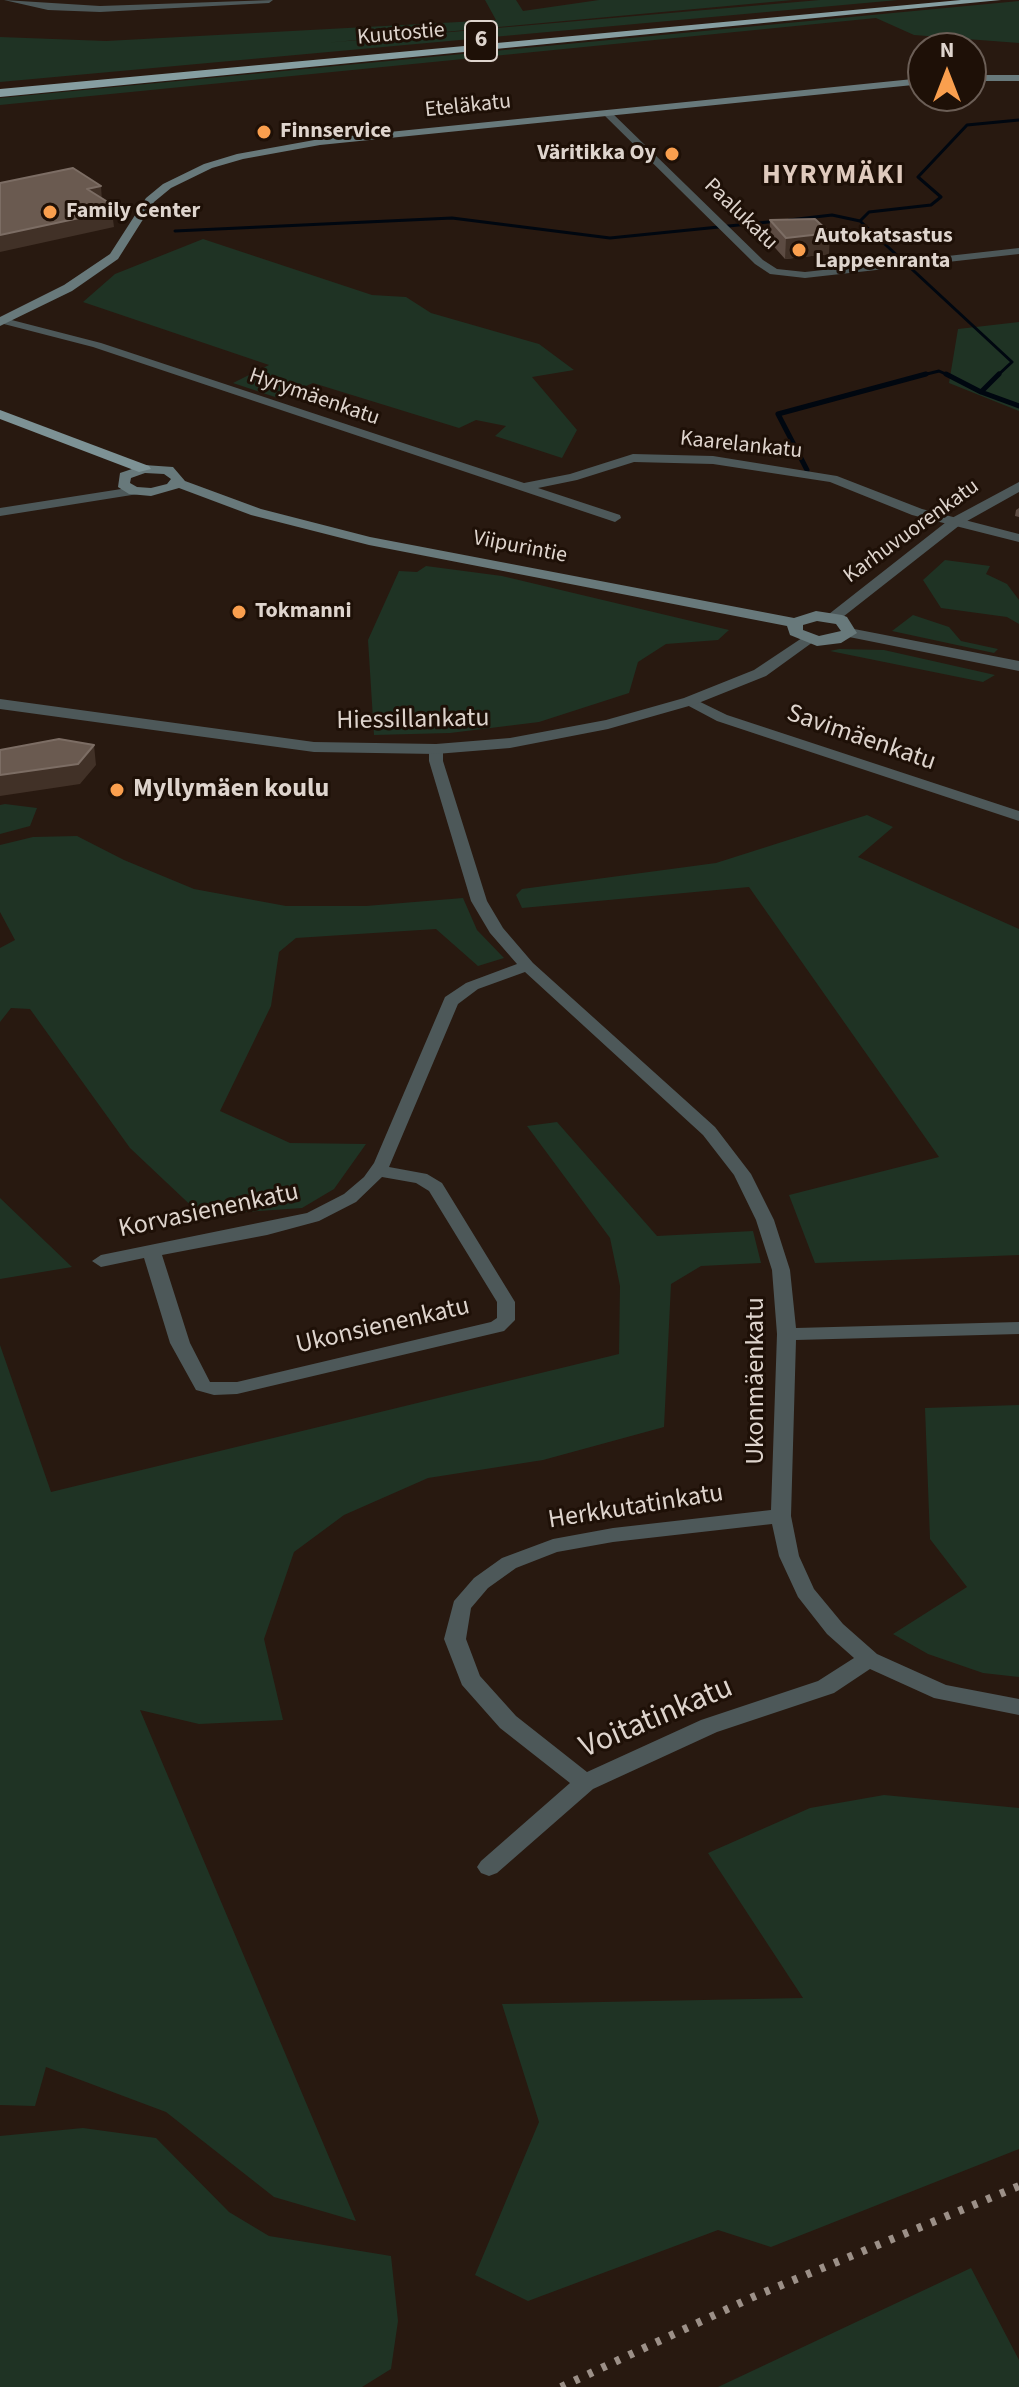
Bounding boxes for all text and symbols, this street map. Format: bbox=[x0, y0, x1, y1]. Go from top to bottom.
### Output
street label: Kuutostie bbox=[356, 18, 446, 52]
road number: 6 bbox=[465, 21, 497, 61]
north arrow bbox=[907, 32, 987, 112]
text: N bbox=[940, 34, 954, 66]
street label: Eteläkatu bbox=[424, 89, 512, 125]
place label: Finnservice bbox=[280, 119, 391, 145]
marker: Finnservice bbox=[255, 123, 273, 141]
place label: Väritikka Oy bbox=[537, 141, 656, 167]
marker: Väritikka Oy bbox=[663, 145, 681, 163]
district label: HYRYMÄKI bbox=[762, 160, 906, 194]
street label: Paalukatu bbox=[698, 174, 782, 256]
place label: Family Center bbox=[66, 199, 200, 225]
marker: Family Center bbox=[41, 203, 59, 221]
place label: Autokatsastus Lappeenranta bbox=[815, 224, 953, 276]
marker: Autokatsastus Lappeenranta bbox=[790, 241, 808, 259]
street label: Hyrymäenkatu bbox=[245, 363, 383, 433]
street label: Kaarelankatu bbox=[679, 426, 803, 466]
street label: Karhuvuorenkatu bbox=[839, 474, 985, 590]
street label: Viipurintie bbox=[471, 526, 569, 570]
place label: Tokmanni bbox=[255, 599, 352, 625]
marker: Tokmanni bbox=[230, 603, 248, 621]
street label: Savimäenkatu bbox=[782, 699, 940, 779]
street label: Hiessillankatu bbox=[336, 704, 490, 738]
place label: Myllymäen koulu bbox=[133, 774, 329, 806]
marker: Myllymäen koulu bbox=[108, 781, 126, 799]
street label: Korvasienenkatu bbox=[116, 1178, 302, 1246]
street label: Ukonsienenkatu bbox=[293, 1292, 473, 1362]
street label: Ukonmäenkatu bbox=[741, 1297, 773, 1465]
street label: Herkkutatinkatu bbox=[546, 1479, 726, 1537]
street label: Voitatinkatu bbox=[575, 1670, 739, 1768]

